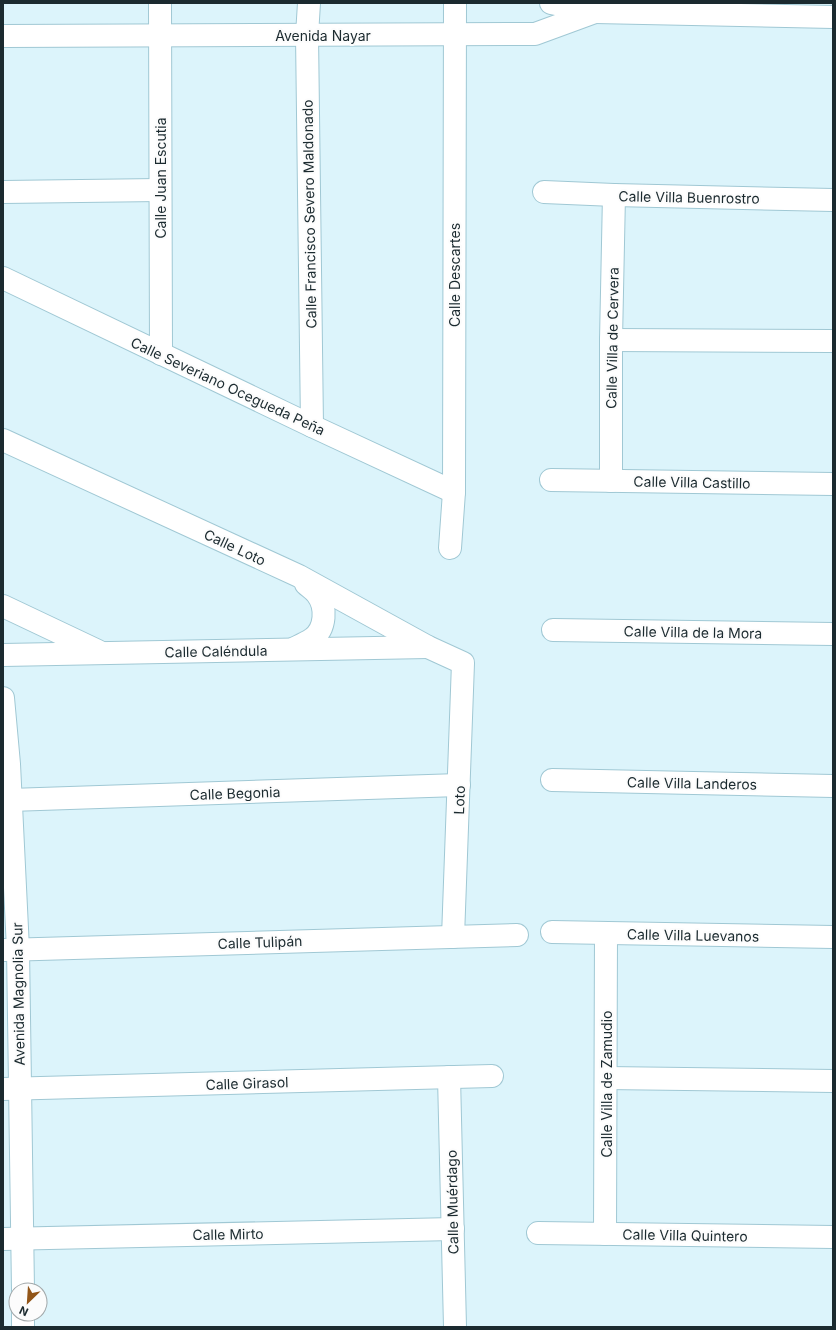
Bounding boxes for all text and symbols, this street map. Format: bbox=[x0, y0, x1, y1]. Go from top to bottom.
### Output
street label: Avenida Nayar bbox=[275, 27, 371, 44]
street label: Calle Francisco Severo Maldonado bbox=[299, 99, 319, 329]
street label: Calle Juan Escutia bbox=[152, 117, 169, 239]
street label: Calle Villa Buenrostro bbox=[618, 187, 760, 207]
street label: Calle Descartes bbox=[446, 223, 463, 327]
street label: Calle Villa de Cervera bbox=[602, 267, 622, 409]
street label: Calle Severiano Ocegueda Peña bbox=[128, 333, 328, 439]
street label: Calle Villa Castillo bbox=[633, 472, 751, 492]
street label: Calle Loto bbox=[201, 525, 269, 569]
street label: Calle Villa de la Mora bbox=[624, 622, 762, 642]
street label: Calle Caléndula bbox=[164, 642, 268, 660]
street label: Calle Villa Landeros bbox=[627, 773, 757, 793]
street label: Calle Begonia bbox=[189, 783, 281, 803]
street label: Loto bbox=[450, 785, 468, 815]
street label: Avenida Magnolia Sur bbox=[8, 922, 28, 1066]
street label: Calle Villa Luevanos bbox=[627, 925, 759, 945]
street label: Calle Tulipán bbox=[217, 932, 303, 952]
street label: Calle Villa de Zamudio bbox=[598, 1011, 615, 1157]
street label: Calle Girasol bbox=[205, 1073, 289, 1093]
street label: Calle Muérdago bbox=[443, 1150, 461, 1254]
street label: Calle Mirto bbox=[192, 1225, 264, 1243]
street label: Calle Villa Quintero bbox=[622, 1225, 748, 1245]
north arrow bbox=[8, 1282, 48, 1322]
text: N bbox=[17, 1303, 31, 1319]

